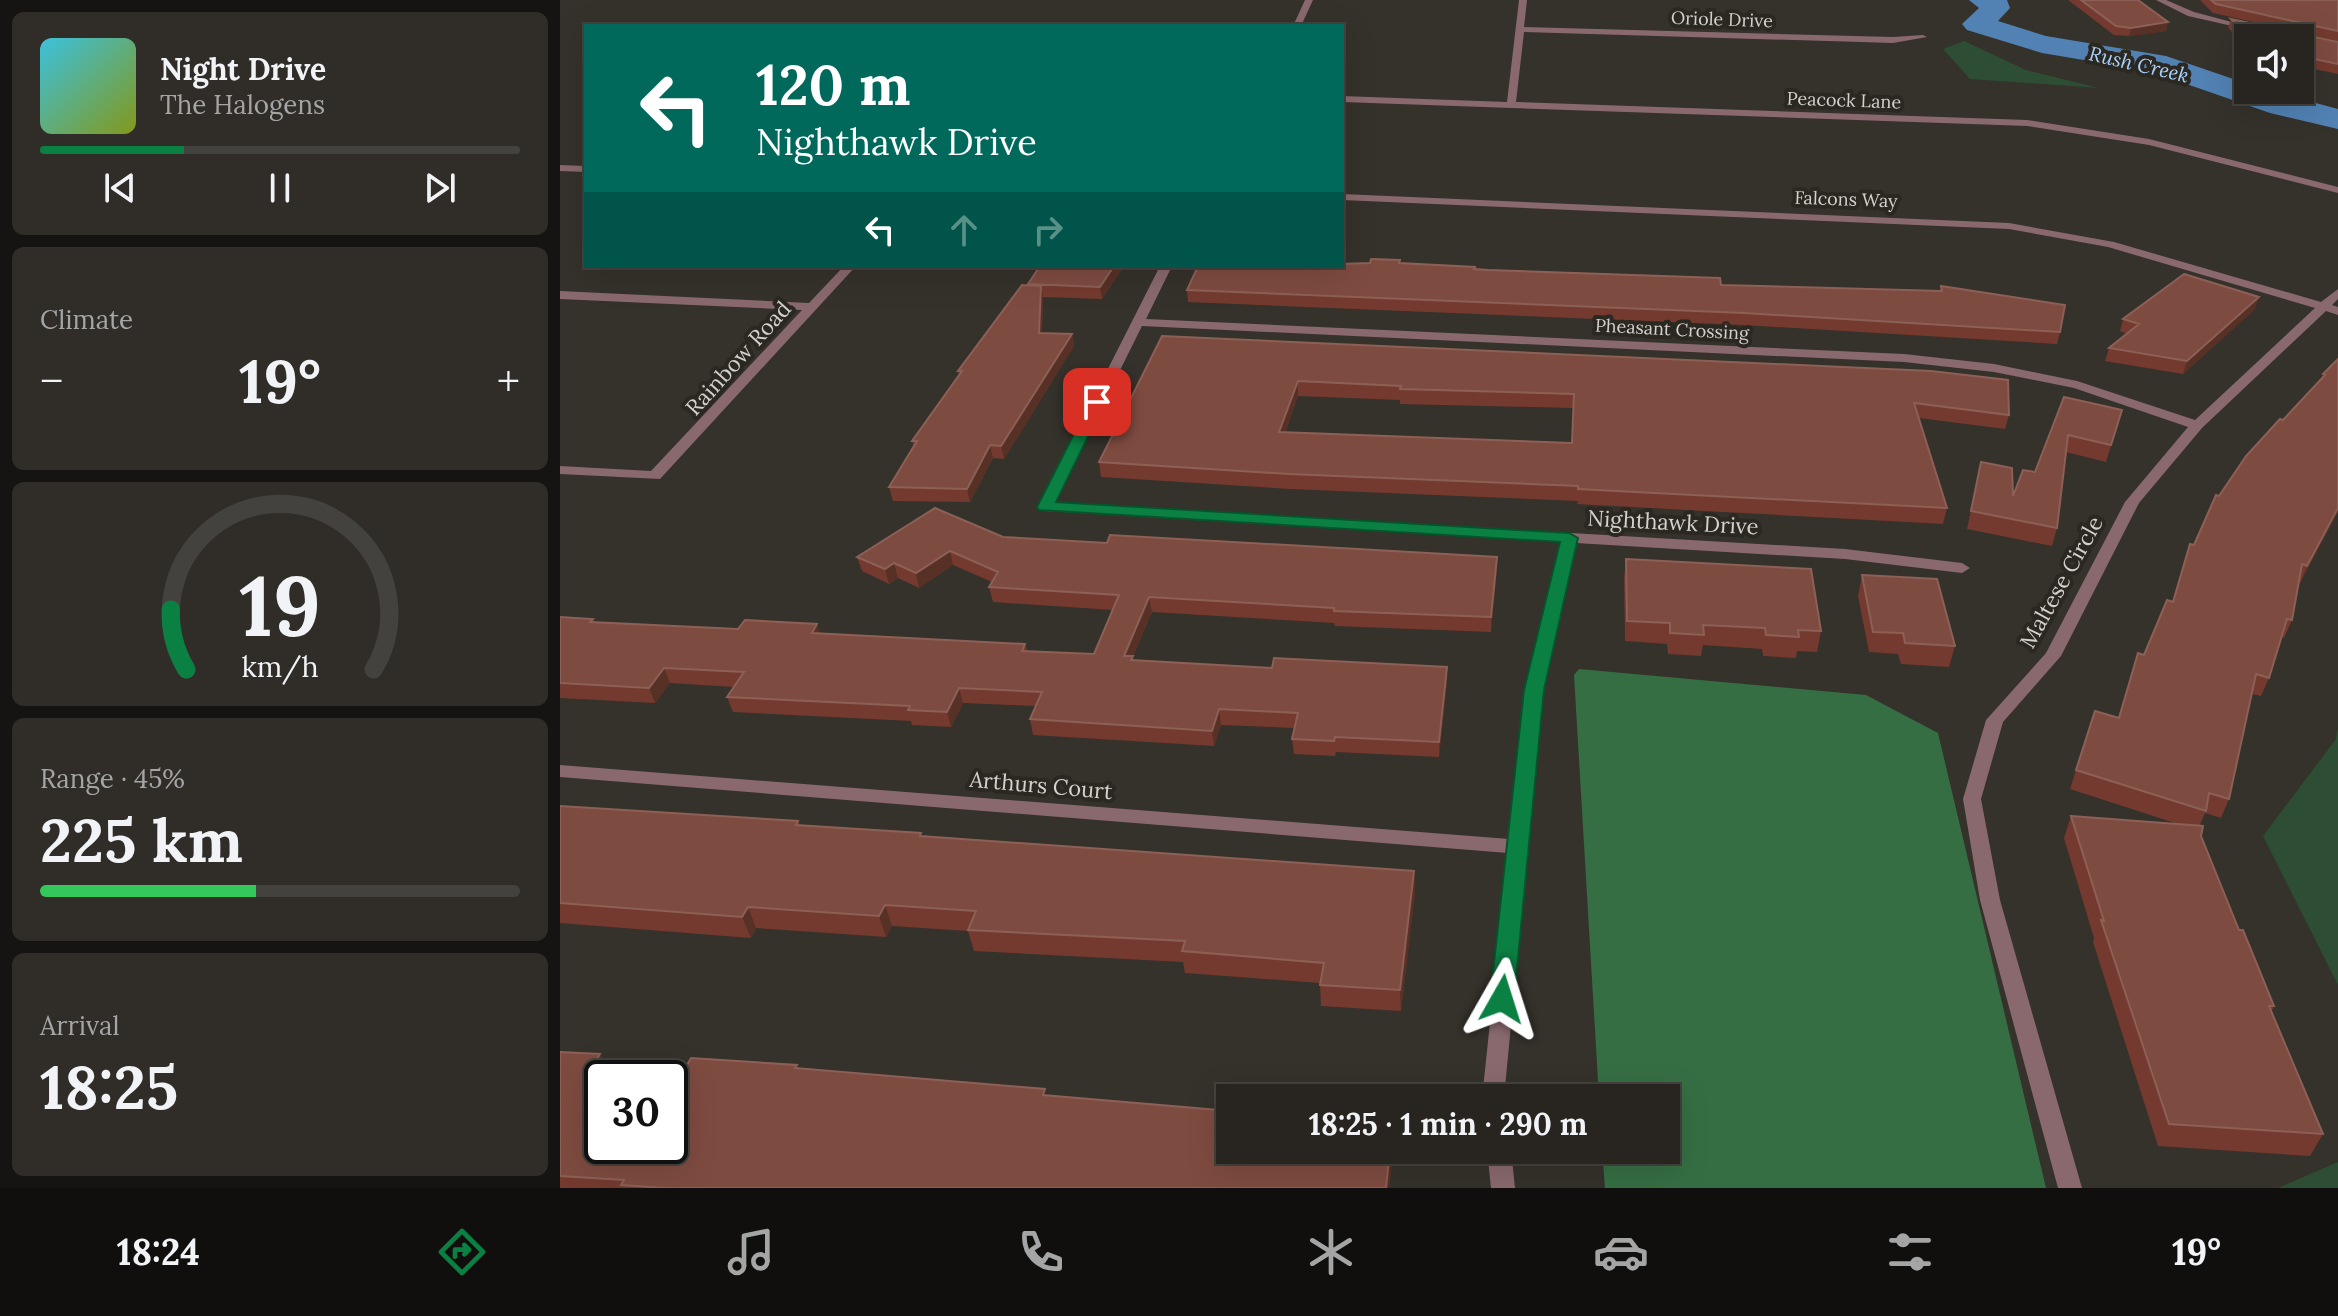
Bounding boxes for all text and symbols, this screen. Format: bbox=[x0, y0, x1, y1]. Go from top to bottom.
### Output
street label: Oriole Drive bbox=[1671, 6, 1774, 32]
map controls bbox=[2234, 24, 2314, 104]
button: sound bbox=[2234, 24, 2314, 104]
water label: Rush Creek bbox=[2087, 40, 2191, 88]
text: 120 m bbox=[756, 49, 910, 120]
text: Night Drive bbox=[160, 50, 326, 88]
icon: left bbox=[624, 56, 728, 160]
street label: Peacock Lane bbox=[1786, 87, 1902, 113]
text: The Halogens bbox=[160, 88, 325, 121]
text: Nighthawk Drive bbox=[756, 119, 1037, 165]
icon: previous bbox=[98, 166, 142, 210]
icon: pause bbox=[258, 166, 302, 210]
icon: next bbox=[418, 166, 462, 210]
street label: Falcons Way bbox=[1794, 186, 1898, 212]
icon: left bbox=[858, 208, 902, 252]
icon: ahead bbox=[942, 208, 986, 252]
icon: right bbox=[1026, 208, 1070, 252]
street label: Rainbow Road bbox=[679, 295, 797, 421]
text: Climate bbox=[40, 303, 133, 336]
street label: Pheasant Crossing bbox=[1594, 313, 1751, 345]
text: 19° bbox=[239, 343, 321, 419]
text: − bbox=[40, 353, 63, 409]
text: + bbox=[497, 353, 520, 409]
pin bbox=[1063, 368, 1131, 436]
icon: arrive bbox=[1075, 380, 1119, 424]
street label: Nighthawk Drive bbox=[1587, 504, 1759, 540]
street label: Maltese Circle bbox=[2013, 511, 2109, 653]
text: 19 bbox=[239, 552, 321, 659]
text: km/h bbox=[241, 648, 319, 685]
text: Range · 45% bbox=[40, 762, 185, 795]
street label: Arthurs Court bbox=[967, 765, 1114, 805]
text: 225 km bbox=[40, 802, 243, 878]
position arrow bbox=[1460, 957, 1544, 1041]
text: Arrival bbox=[40, 1009, 119, 1042]
text: 18:25 bbox=[40, 1049, 178, 1125]
speed limit sign: 30 bbox=[584, 1060, 688, 1164]
text: 18:25 · 1 min · 290 m bbox=[1309, 1105, 1587, 1143]
icon: directions bbox=[434, 1224, 490, 1280]
icon: music bbox=[723, 1224, 779, 1280]
icon: phone bbox=[1013, 1224, 1069, 1280]
icon: climate bbox=[1303, 1224, 1359, 1280]
icon: car bbox=[1593, 1224, 1649, 1280]
icon: filters bbox=[1882, 1224, 1938, 1280]
text: 18:24 bbox=[117, 1229, 200, 1275]
text: 19° bbox=[2172, 1229, 2221, 1275]

